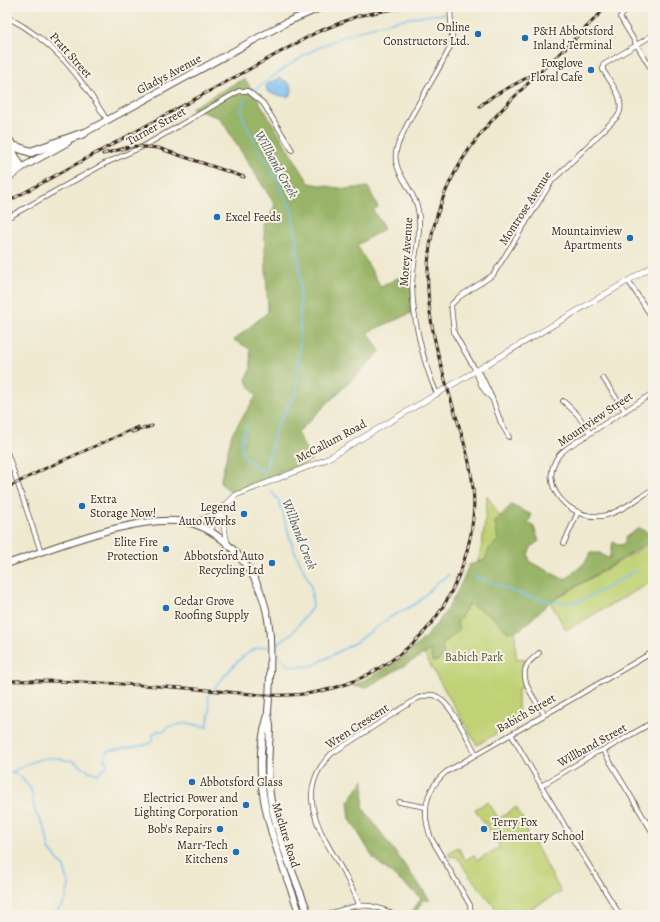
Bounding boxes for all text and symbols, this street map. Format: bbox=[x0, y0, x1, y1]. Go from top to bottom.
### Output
place label: Online Constructors Ltd. bbox=[383, 19, 470, 49]
place label: P&H Abbotsford Inland Terminal bbox=[533, 23, 614, 53]
street label: Pratt Street bbox=[46, 29, 96, 81]
marker: Online Constructors Ltd. bbox=[473, 29, 483, 39]
marker: P&H Abbotsford Inland Terminal bbox=[520, 33, 530, 43]
street label: Gladys Avenue bbox=[134, 50, 204, 98]
place label: Foxglove Floral Cafe bbox=[530, 55, 583, 85]
marker: Foxglove Floral Cafe bbox=[586, 65, 596, 75]
street label: Turner Street bbox=[123, 103, 189, 149]
water label: Willband Creek bbox=[251, 127, 302, 201]
street label: Montrose Avenue bbox=[495, 168, 555, 248]
place label: Excel Feeds bbox=[225, 209, 281, 225]
marker: Excel Feeds bbox=[212, 212, 222, 222]
street label: Morey Avenue bbox=[396, 217, 416, 287]
place label: Mountainview Apartments bbox=[551, 223, 623, 253]
marker: Mountainview Apartments bbox=[625, 233, 635, 243]
street label: Mountview Street bbox=[554, 388, 636, 450]
street label: McCallum Road bbox=[293, 415, 370, 466]
place label: Extra Storage Now! bbox=[90, 491, 156, 521]
water label: Willband Creek bbox=[278, 496, 321, 572]
place label: Legend Auto Works bbox=[178, 499, 237, 529]
marker: Extra Storage Now! bbox=[77, 501, 87, 511]
marker: Legend Auto Works bbox=[239, 509, 249, 519]
place label: Elite Fire Protection bbox=[107, 534, 158, 564]
marker: Elite Fire Protection bbox=[161, 544, 171, 554]
place label: Abbotsford Auto Recycling Ltd bbox=[183, 548, 265, 578]
marker: Abbotsford Auto Recycling Ltd bbox=[267, 558, 277, 568]
place label: Cedar Grove Roofing Supply bbox=[174, 593, 249, 623]
marker: Cedar Grove Roofing Supply bbox=[161, 603, 171, 613]
park label: Babich Park bbox=[445, 649, 503, 665]
street label: Babich Street bbox=[494, 690, 558, 736]
street label: Wren Crescent bbox=[321, 700, 392, 753]
street label: Willband Street bbox=[554, 719, 629, 771]
place label: Abbotsford Glass bbox=[199, 774, 283, 790]
marker: Abbotsford Glass bbox=[187, 777, 197, 787]
place label: Electric1 Power and Lighting Corporation bbox=[134, 790, 239, 820]
marker: Electric1 Power and Lighting Corporation bbox=[241, 800, 251, 810]
street label: Maclure Road bbox=[269, 800, 304, 870]
place label: Terry Fox Elementary School bbox=[492, 814, 584, 844]
place label: Bob's Repairs bbox=[147, 821, 212, 837]
marker: Bob's Repairs bbox=[215, 824, 225, 834]
marker: Terry Fox Elementary School bbox=[479, 824, 489, 834]
place label: Marr-Tech Kitchens bbox=[177, 837, 229, 867]
marker: Marr-Tech Kitchens bbox=[231, 847, 241, 857]

